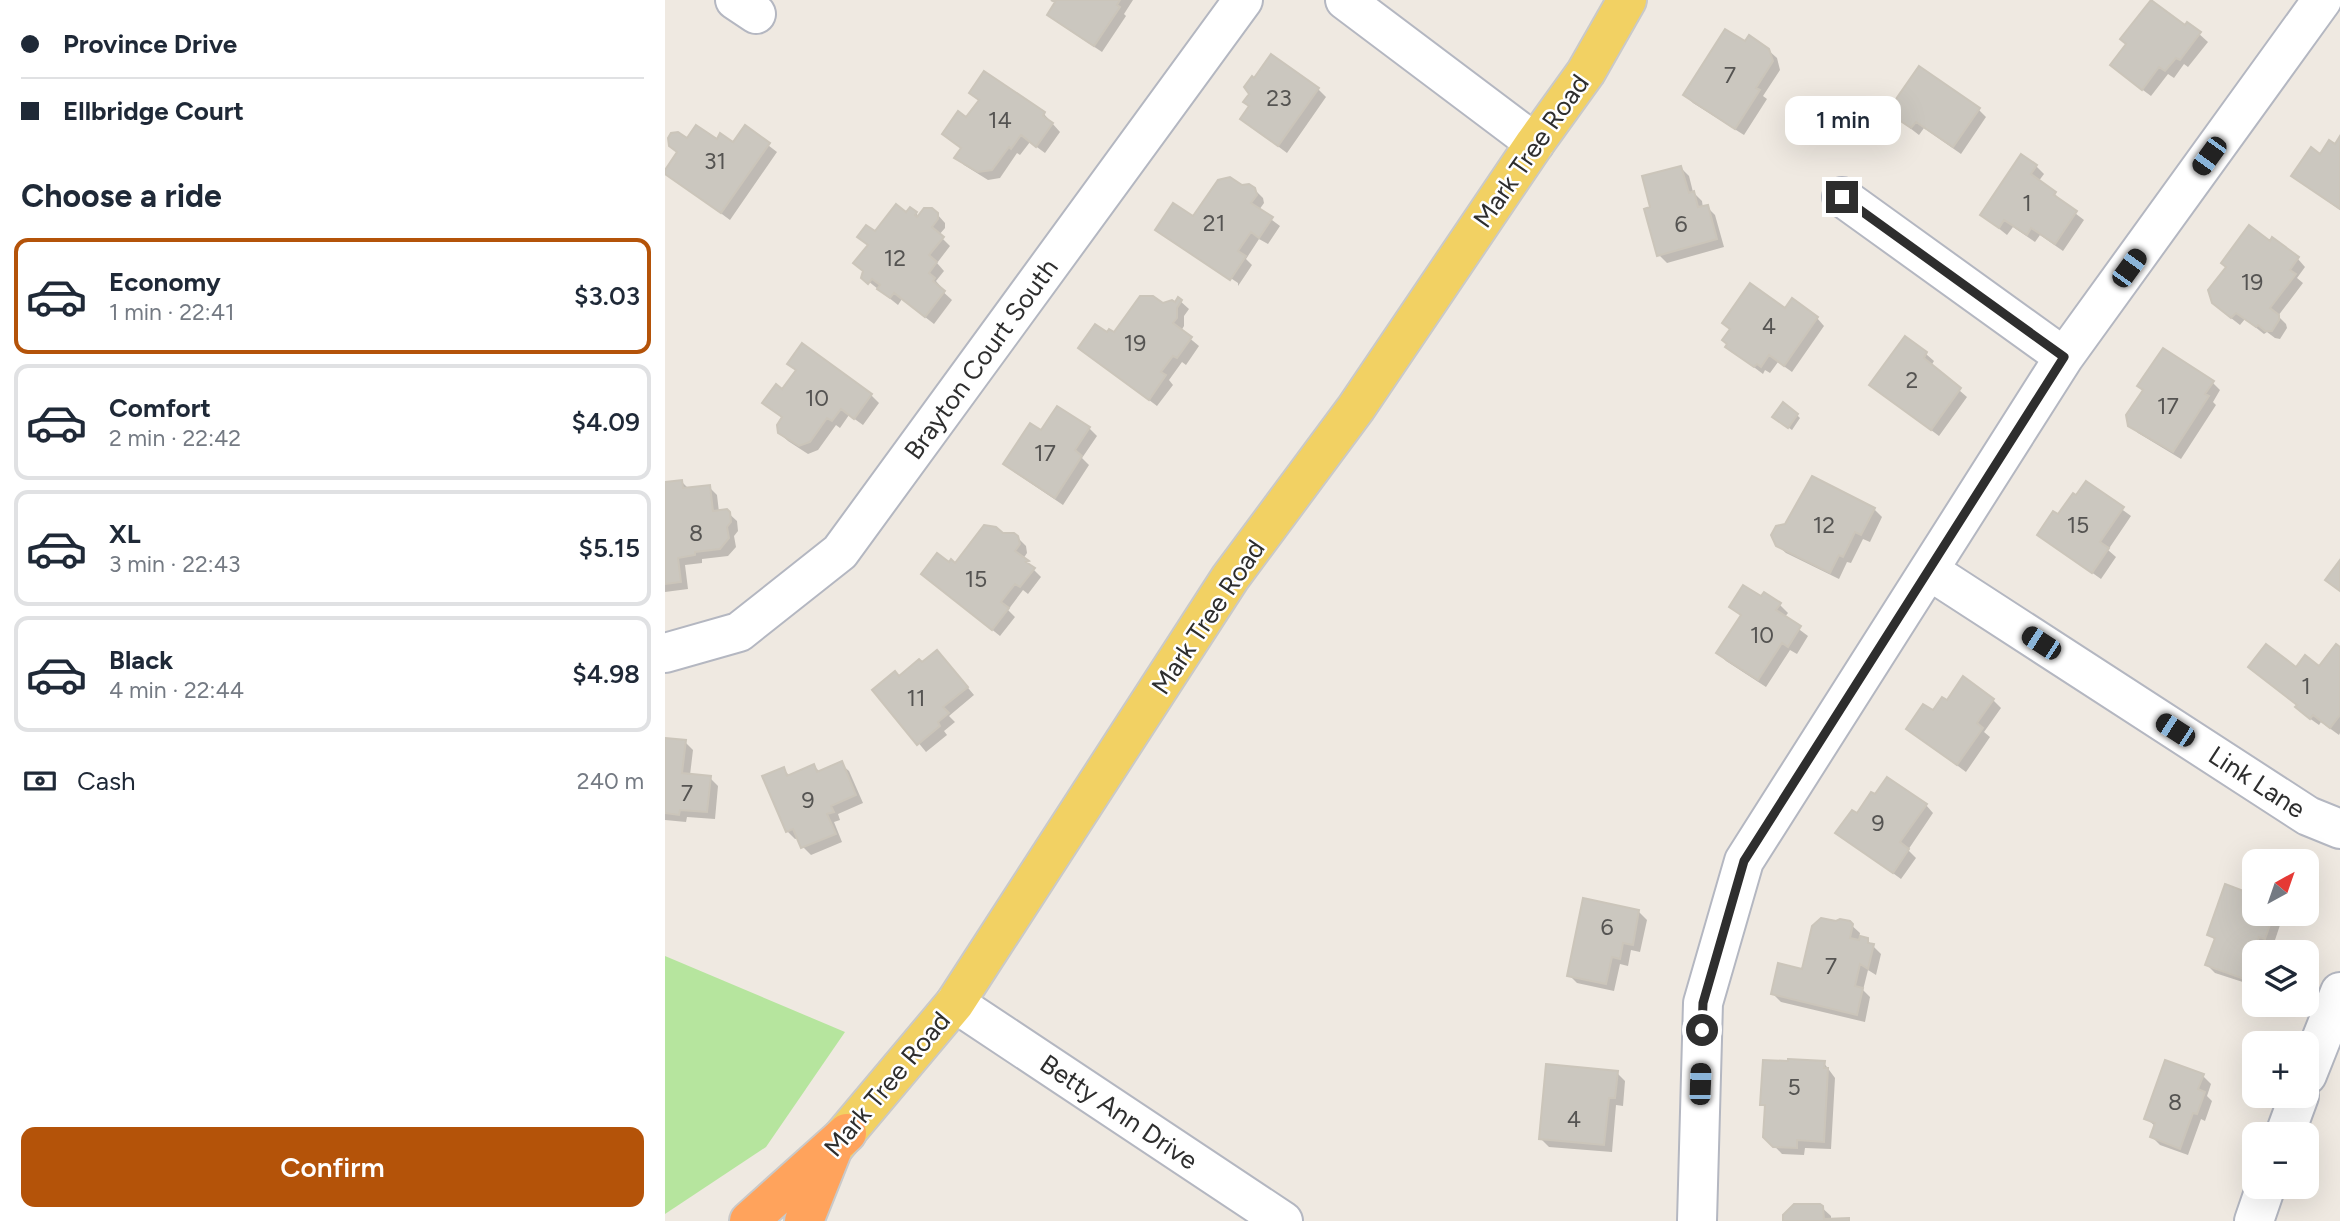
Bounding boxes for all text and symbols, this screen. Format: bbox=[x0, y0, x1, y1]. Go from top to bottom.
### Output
text: Province Drive bbox=[63, 28, 237, 60]
house number: 7 bbox=[1724, 61, 1736, 89]
street label: Mark Tree Road bbox=[1466, 68, 1596, 234]
house number: 23 bbox=[1266, 84, 1292, 112]
text: Ellbridge Court bbox=[63, 95, 244, 127]
callout: 1 min bbox=[1784, 96, 1900, 144]
house number: 14 bbox=[988, 106, 1012, 134]
text: 1 min bbox=[1816, 106, 1870, 134]
car bbox=[2189, 133, 2230, 179]
house number: 31 bbox=[704, 147, 726, 175]
text: Choose a ride bbox=[21, 177, 222, 215]
route end bbox=[1826, 181, 1858, 213]
house number: 1 bbox=[2022, 189, 2032, 217]
house number: 21 bbox=[1203, 209, 1225, 237]
house number: 6 bbox=[1674, 210, 1688, 238]
house number: 12 bbox=[884, 244, 906, 272]
car bbox=[2109, 245, 2150, 291]
street label: Brayton Court South bbox=[897, 252, 1065, 466]
icon: car bbox=[25, 265, 88, 328]
text: Economy bbox=[109, 266, 221, 298]
house number: 19 bbox=[2241, 268, 2263, 296]
text: $3.03 bbox=[574, 280, 640, 312]
text: 1 min · 22:41 bbox=[109, 298, 234, 326]
house number: 4 bbox=[1762, 312, 1776, 340]
house number: 19 bbox=[1124, 329, 1146, 357]
house number: 2 bbox=[1906, 366, 1918, 394]
house number: 10 bbox=[805, 384, 829, 412]
icon: car bbox=[25, 391, 88, 454]
text: Comfort bbox=[109, 392, 211, 424]
house number: 17 bbox=[2157, 392, 2179, 420]
text: $4.09 bbox=[571, 406, 640, 438]
text: 2 min · 22:42 bbox=[109, 424, 241, 452]
house number: 17 bbox=[1034, 439, 1056, 467]
house number: 12 bbox=[1813, 511, 1835, 539]
house number: 15 bbox=[2067, 511, 2089, 539]
icon: car bbox=[25, 517, 88, 580]
text: XL bbox=[109, 518, 141, 550]
house number: 8 bbox=[689, 519, 703, 547]
text: $5.15 bbox=[579, 532, 640, 564]
street label: Mark Tree Road bbox=[1144, 534, 1272, 700]
text: 3 min · 22:43 bbox=[109, 550, 240, 578]
house number: 15 bbox=[965, 565, 987, 593]
house number: 10 bbox=[1750, 621, 1774, 649]
car bbox=[2018, 623, 2065, 663]
icon: car bbox=[25, 643, 88, 706]
text: Black bbox=[109, 644, 173, 676]
text: $4.98 bbox=[572, 658, 640, 690]
house number: 1 bbox=[2301, 672, 2311, 700]
text: 4 min · 22:44 bbox=[109, 676, 244, 704]
house number: 11 bbox=[907, 684, 926, 712]
car bbox=[2152, 710, 2199, 750]
street label: Link Lane bbox=[2203, 739, 2311, 825]
icon: cash bbox=[21, 762, 59, 800]
text: Cash bbox=[77, 765, 136, 797]
text: 240 m bbox=[577, 767, 644, 795]
house number: 7 bbox=[681, 779, 693, 807]
house number: 9 bbox=[801, 786, 815, 814]
house number: 9 bbox=[1871, 809, 1885, 837]
north arrow bbox=[2242, 849, 2319, 926]
map controls bbox=[2242, 849, 2319, 1199]
house number: 6 bbox=[1600, 913, 1614, 941]
button: layers bbox=[2242, 940, 2319, 1017]
house number: 7 bbox=[1825, 952, 1837, 980]
street label: Mark Tree Road bbox=[817, 1005, 957, 1163]
route start bbox=[1686, 1014, 1718, 1046]
button: + bbox=[2242, 1031, 2319, 1108]
street label: Betty Ann Drive bbox=[1034, 1048, 1204, 1176]
car bbox=[1689, 1063, 1712, 1105]
house number: 5 bbox=[1787, 1073, 1801, 1101]
house number: 8 bbox=[2168, 1088, 2182, 1116]
house number: 4 bbox=[1567, 1105, 1581, 1133]
button: − bbox=[2242, 1122, 2319, 1199]
button: Confirm bbox=[21, 1127, 644, 1207]

